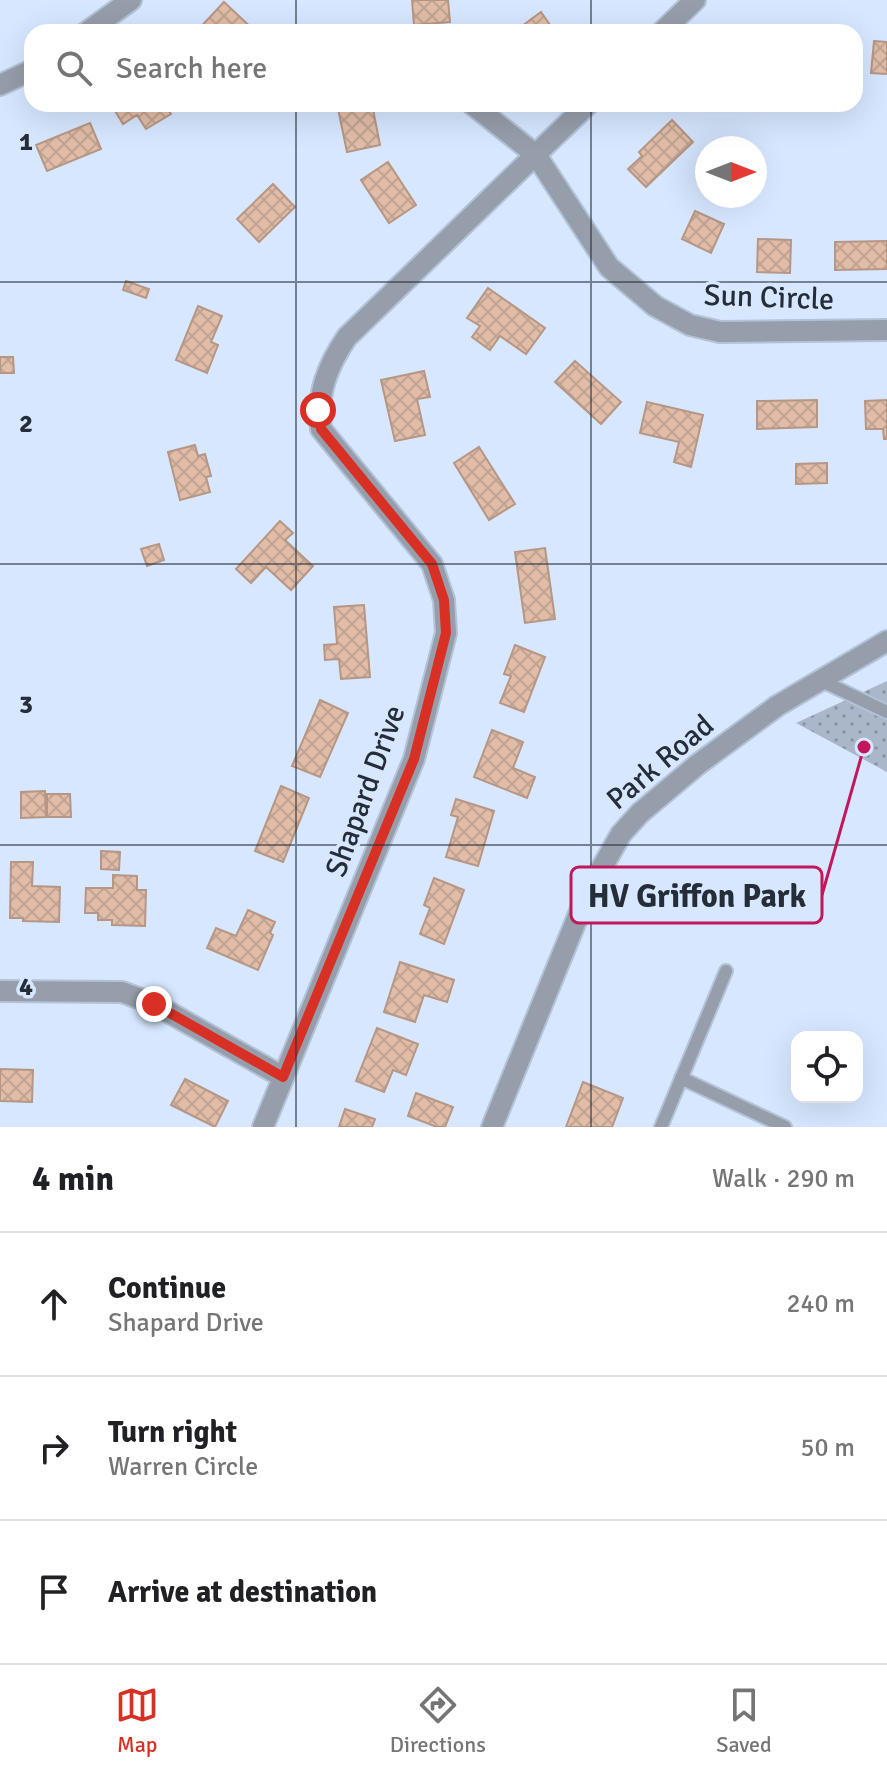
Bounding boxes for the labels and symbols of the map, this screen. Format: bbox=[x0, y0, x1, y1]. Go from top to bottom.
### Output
text: 1 bbox=[19, 126, 33, 158]
north arrow bbox=[695, 136, 767, 208]
street label: Sun Circle bbox=[703, 277, 835, 318]
route start bbox=[300, 392, 336, 428]
text: 2 bbox=[19, 408, 33, 440]
text: 3 bbox=[19, 689, 33, 721]
street label: Shapard Drive bbox=[317, 700, 414, 882]
street label: Park Road bbox=[599, 707, 721, 818]
callout: HV Griffon Park bbox=[571, 867, 822, 923]
text: HV Griffon Park bbox=[588, 877, 807, 916]
text: 4 bbox=[19, 971, 33, 1003]
route end bbox=[136, 986, 172, 1022]

